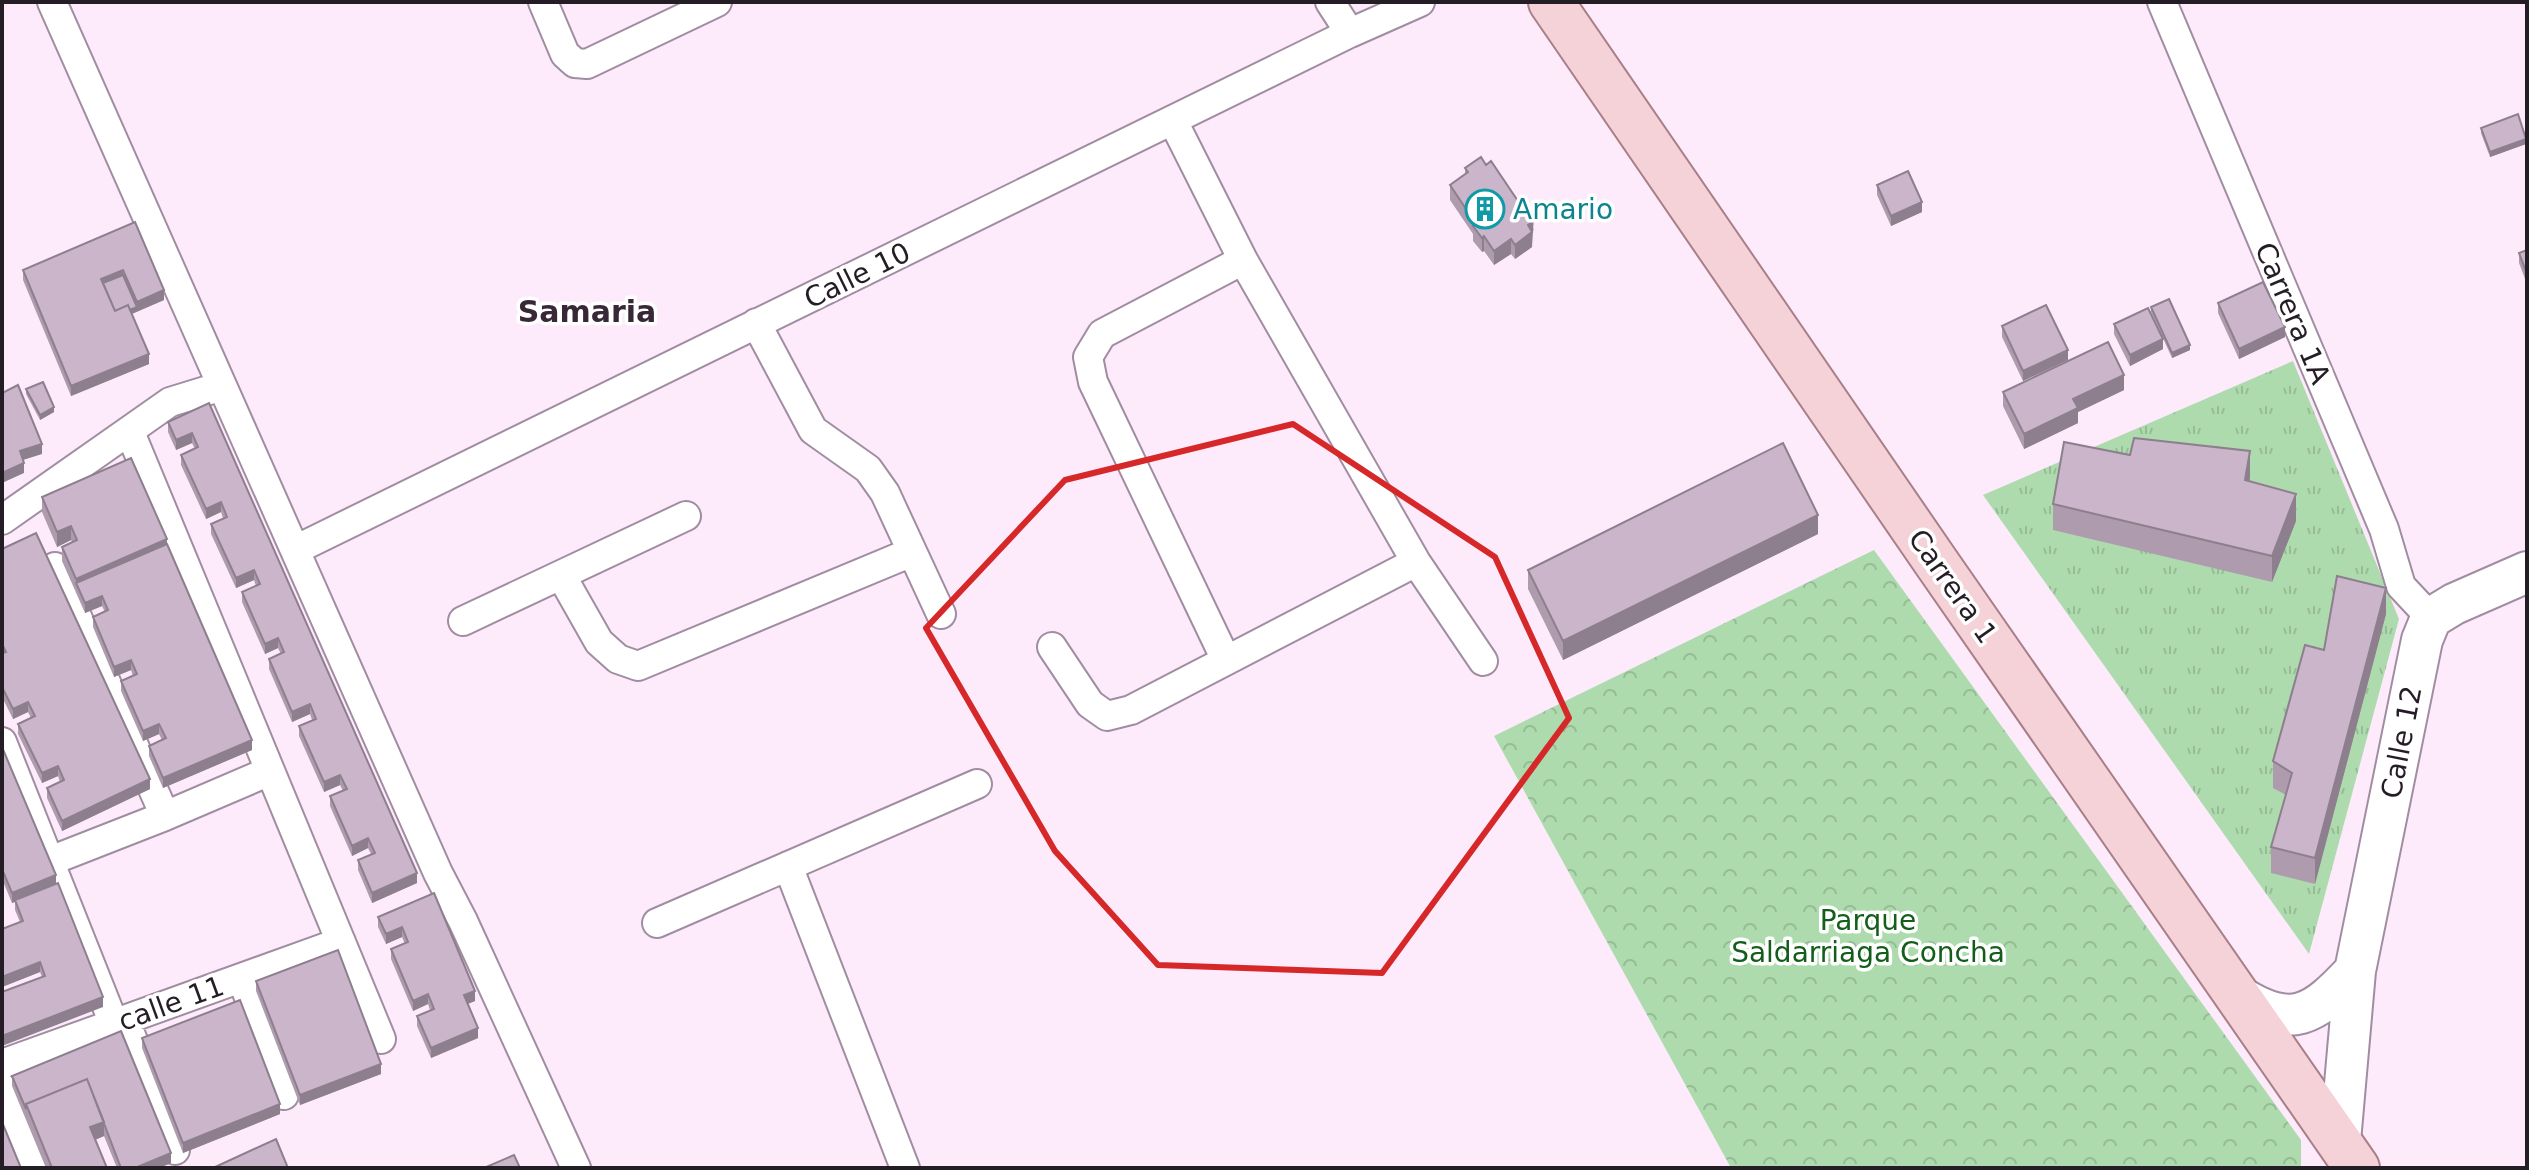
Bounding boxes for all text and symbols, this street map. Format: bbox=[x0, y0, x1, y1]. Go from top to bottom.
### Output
building icon: Amario bbox=[1464, 188, 1506, 230]
place label: Amario bbox=[1513, 193, 1613, 226]
street label: Calle 10 bbox=[799, 236, 916, 315]
street label: Carrera 1A bbox=[2248, 238, 2337, 389]
district label: Samaria bbox=[518, 294, 656, 329]
street label: Carrera 1 bbox=[1901, 523, 2004, 650]
street label: Calle 12 bbox=[2374, 683, 2429, 801]
park label: Parque Saldarriaga Concha bbox=[1731, 904, 2005, 969]
street label: calle 11 bbox=[114, 969, 228, 1038]

